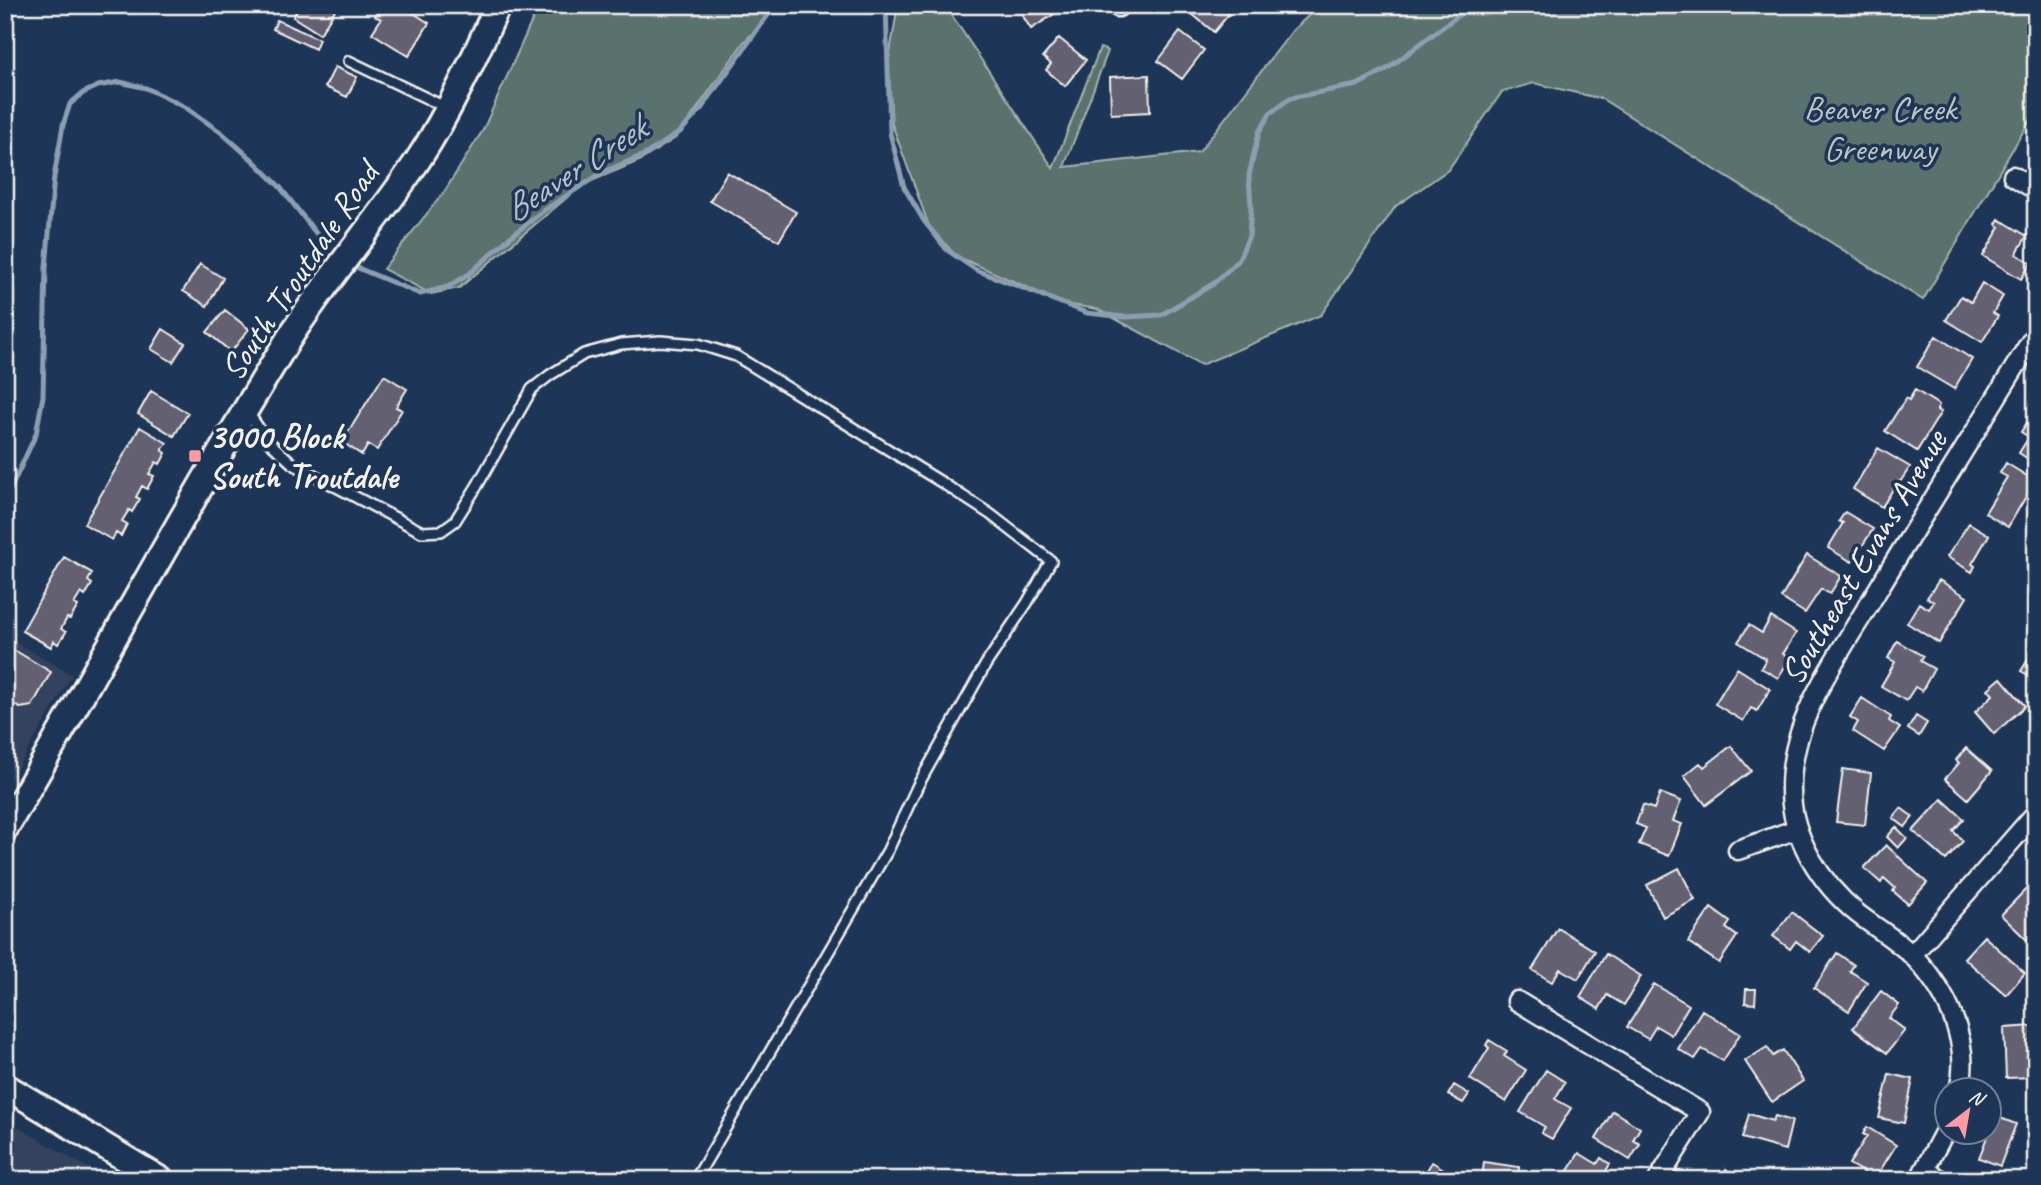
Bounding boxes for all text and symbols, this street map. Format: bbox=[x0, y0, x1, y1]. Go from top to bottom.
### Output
park label: Beaver Creek Greenway bbox=[1804, 86, 1959, 171]
water label: Beaver Creek bbox=[494, 101, 660, 232]
street label: South Troutdale Road bbox=[210, 149, 392, 389]
place label: 3000 Block South Troutdale bbox=[209, 414, 400, 499]
street label: Southeast Evans Avenue bbox=[1770, 420, 1958, 693]
marker: 3000 Block South Troutdale bbox=[187, 448, 203, 464]
north arrow bbox=[1932, 1076, 2002, 1146]
text: N bbox=[1965, 1084, 1990, 1112]

